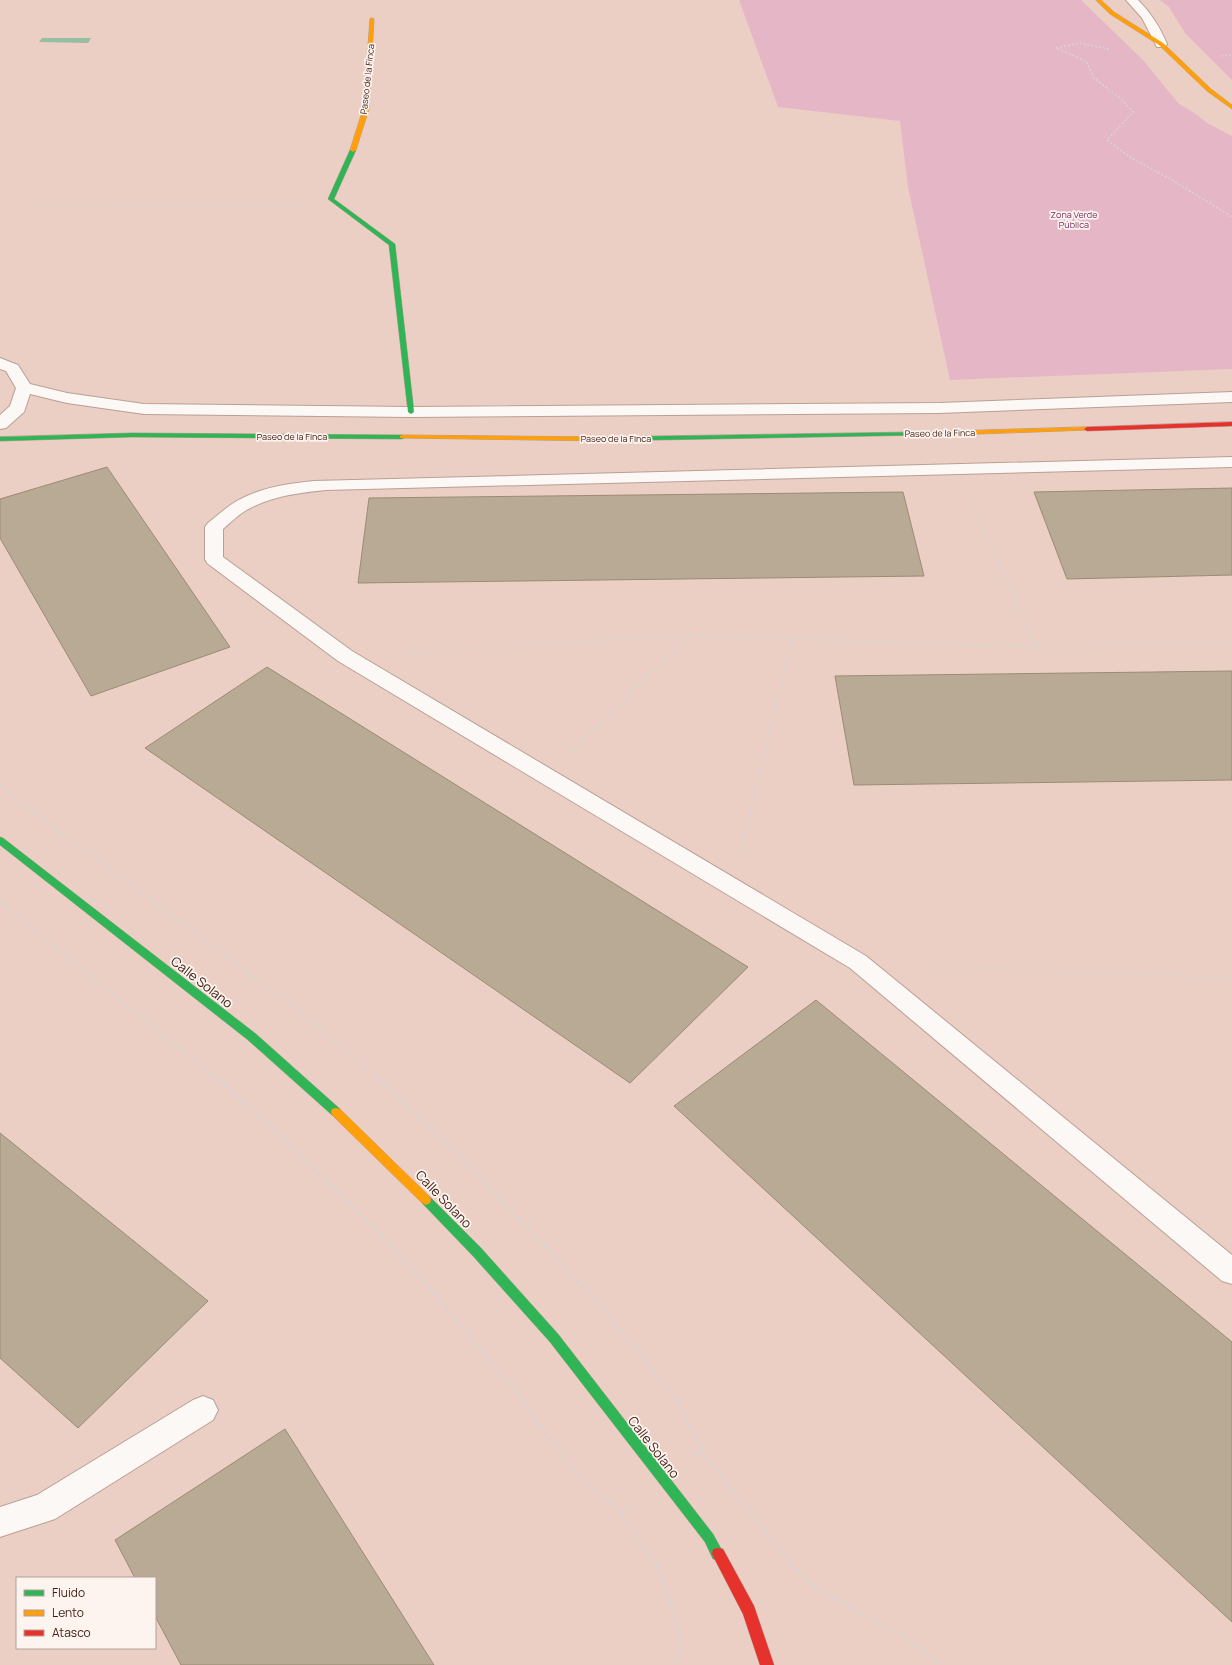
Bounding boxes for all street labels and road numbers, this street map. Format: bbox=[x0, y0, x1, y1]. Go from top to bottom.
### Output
street label: Paseo de la Finca bbox=[357, 43, 377, 115]
street label: Paseo de la Finca bbox=[905, 426, 975, 440]
street label: Paseo de la Finca bbox=[257, 430, 327, 443]
street label: Paseo de la Finca bbox=[581, 432, 651, 445]
street label: Calle Solano bbox=[167, 952, 237, 1012]
street label: Calle Solano bbox=[412, 1166, 476, 1232]
street label: Calle Solano bbox=[624, 1412, 684, 1482]

